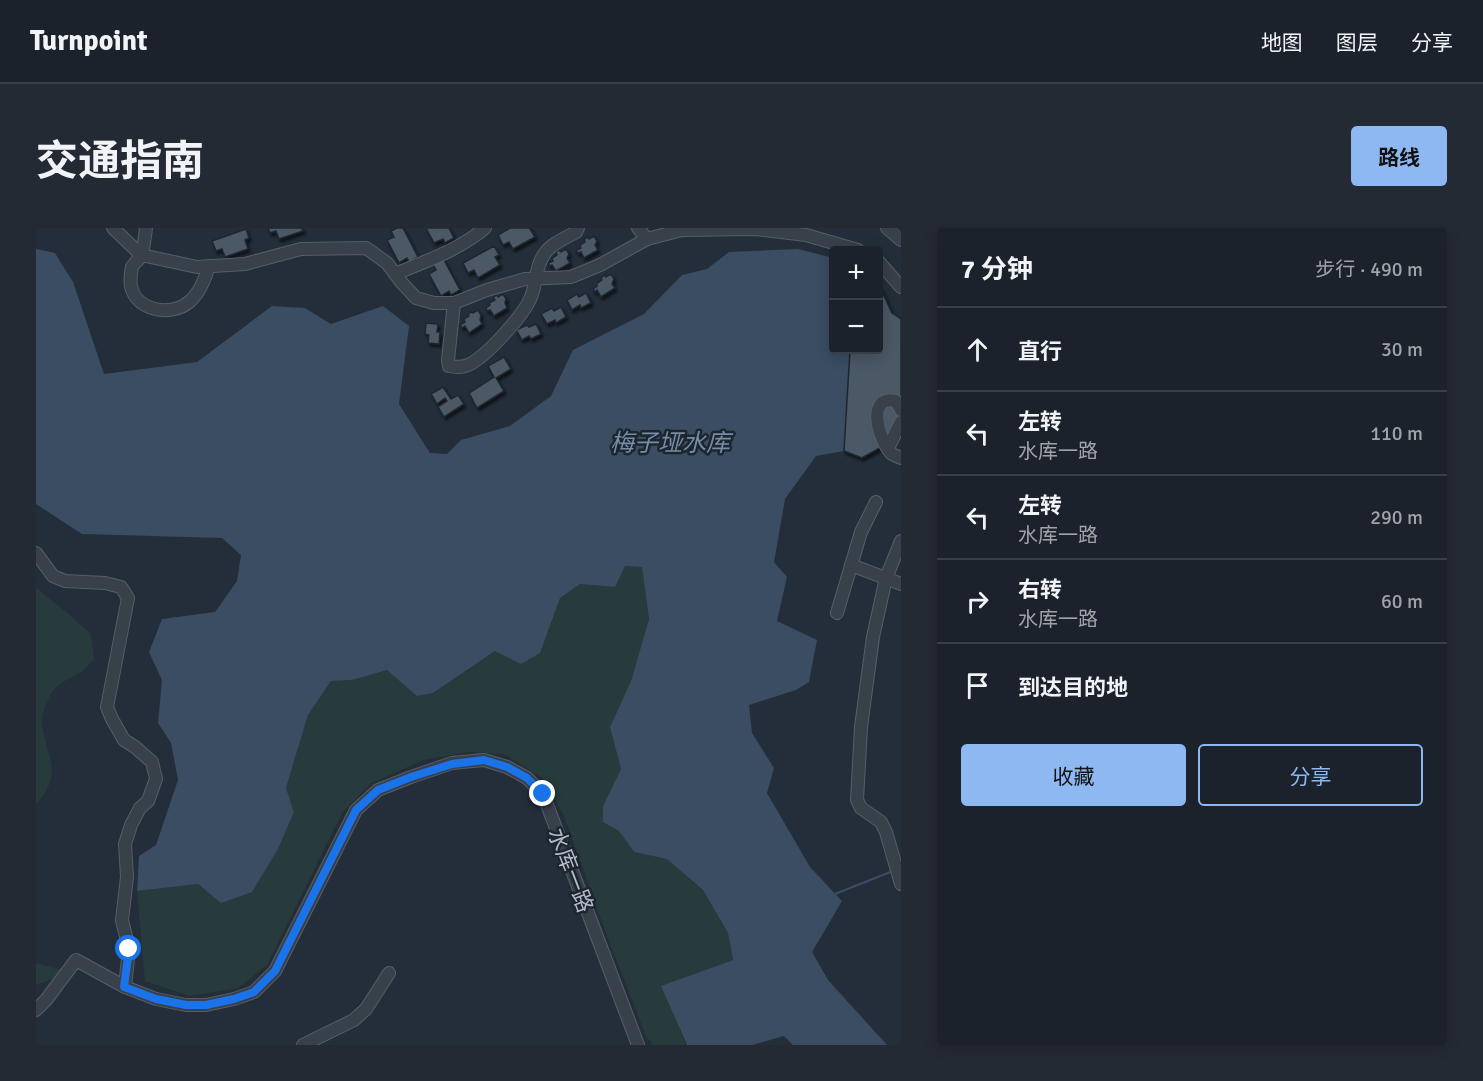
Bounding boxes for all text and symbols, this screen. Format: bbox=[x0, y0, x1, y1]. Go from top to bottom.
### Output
text: Turnpoint bbox=[30, 24, 147, 58]
text: 地图 bbox=[1261, 30, 1303, 56]
text: 图层 bbox=[1336, 30, 1378, 56]
text: 分享 bbox=[1411, 30, 1453, 56]
button: 路线 bbox=[1351, 126, 1447, 186]
text: 交通指南 bbox=[36, 136, 204, 187]
map controls bbox=[829, 246, 883, 354]
button: + bbox=[829, 246, 883, 300]
text: 7 分钟 bbox=[961, 254, 1033, 286]
text: 步行 · 490 m bbox=[1315, 257, 1423, 282]
button: − bbox=[829, 300, 883, 354]
icon: ahead bbox=[961, 333, 994, 366]
text: 30 m bbox=[1381, 337, 1423, 362]
text: 直行 bbox=[1018, 338, 1062, 365]
text: 左转 bbox=[1018, 408, 1062, 435]
icon: left bbox=[961, 417, 994, 450]
text: 110 m bbox=[1370, 421, 1423, 446]
water label: 梅子垭水库 bbox=[610, 428, 734, 458]
text: 水库一路 bbox=[1018, 439, 1098, 464]
text: 左转 bbox=[1018, 492, 1062, 519]
icon: left bbox=[961, 501, 994, 534]
text: 290 m bbox=[1370, 505, 1423, 530]
text: 水库一路 bbox=[1018, 523, 1098, 548]
text: 右转 bbox=[1018, 576, 1062, 603]
icon: right bbox=[961, 585, 994, 618]
text: 60 m bbox=[1381, 589, 1423, 614]
text: 水库一路 bbox=[1018, 607, 1098, 632]
icon: arrive bbox=[961, 669, 994, 702]
text: 到达目的地 bbox=[1018, 674, 1128, 701]
button: 收藏 bbox=[961, 744, 1186, 806]
button: 分享 bbox=[1198, 744, 1423, 806]
route end bbox=[529, 780, 555, 806]
street label: 水库一路 bbox=[542, 824, 599, 916]
route start bbox=[115, 935, 141, 961]

